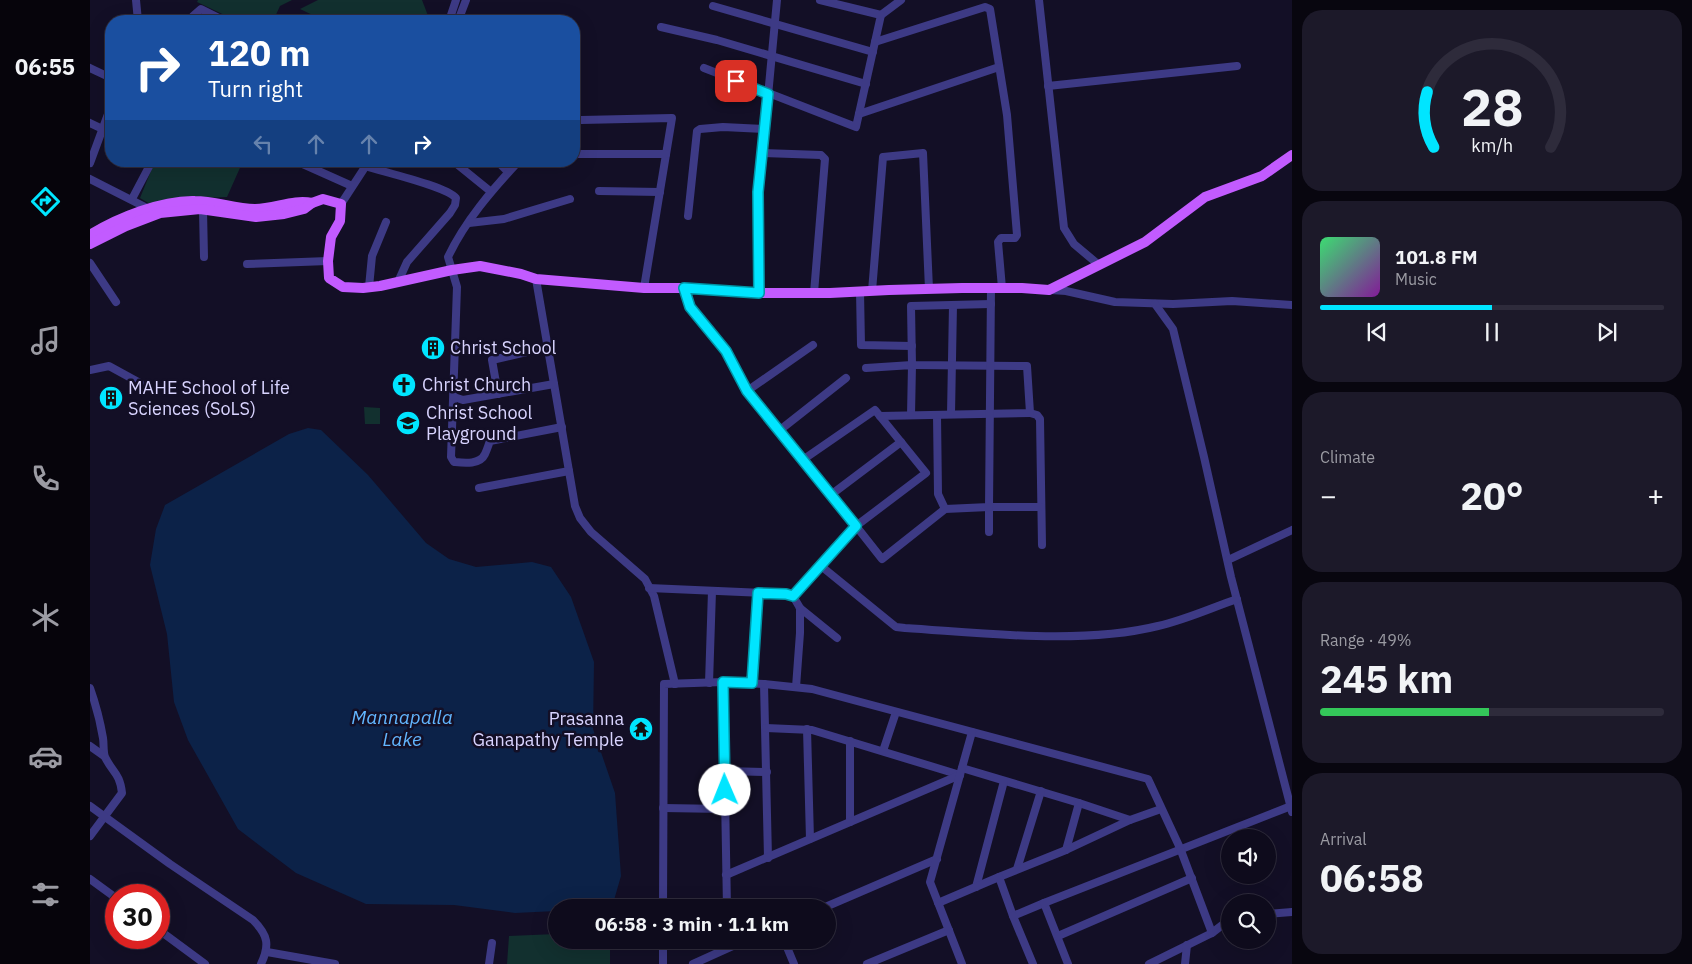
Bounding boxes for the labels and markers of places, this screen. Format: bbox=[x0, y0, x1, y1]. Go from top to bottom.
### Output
pin bbox=[715, 60, 757, 102]
building icon: Christ School bbox=[420, 335, 446, 361]
place label: Christ School bbox=[450, 336, 557, 359]
church icon: Christ Church bbox=[391, 372, 417, 398]
place label: Christ Church bbox=[422, 373, 531, 396]
place label: MAHE School of Life Sciences (SoLS) bbox=[128, 376, 290, 420]
building icon: MAHE School of Life Sciences (SoLS) bbox=[98, 385, 124, 411]
place label: Christ School Playground bbox=[426, 401, 533, 445]
school or university icon: Christ School Playground bbox=[395, 410, 421, 436]
place label: Prasanna Ganapathy Temple bbox=[472, 707, 624, 751]
temple icon: Prasanna Ganapathy Temple bbox=[628, 716, 654, 742]

